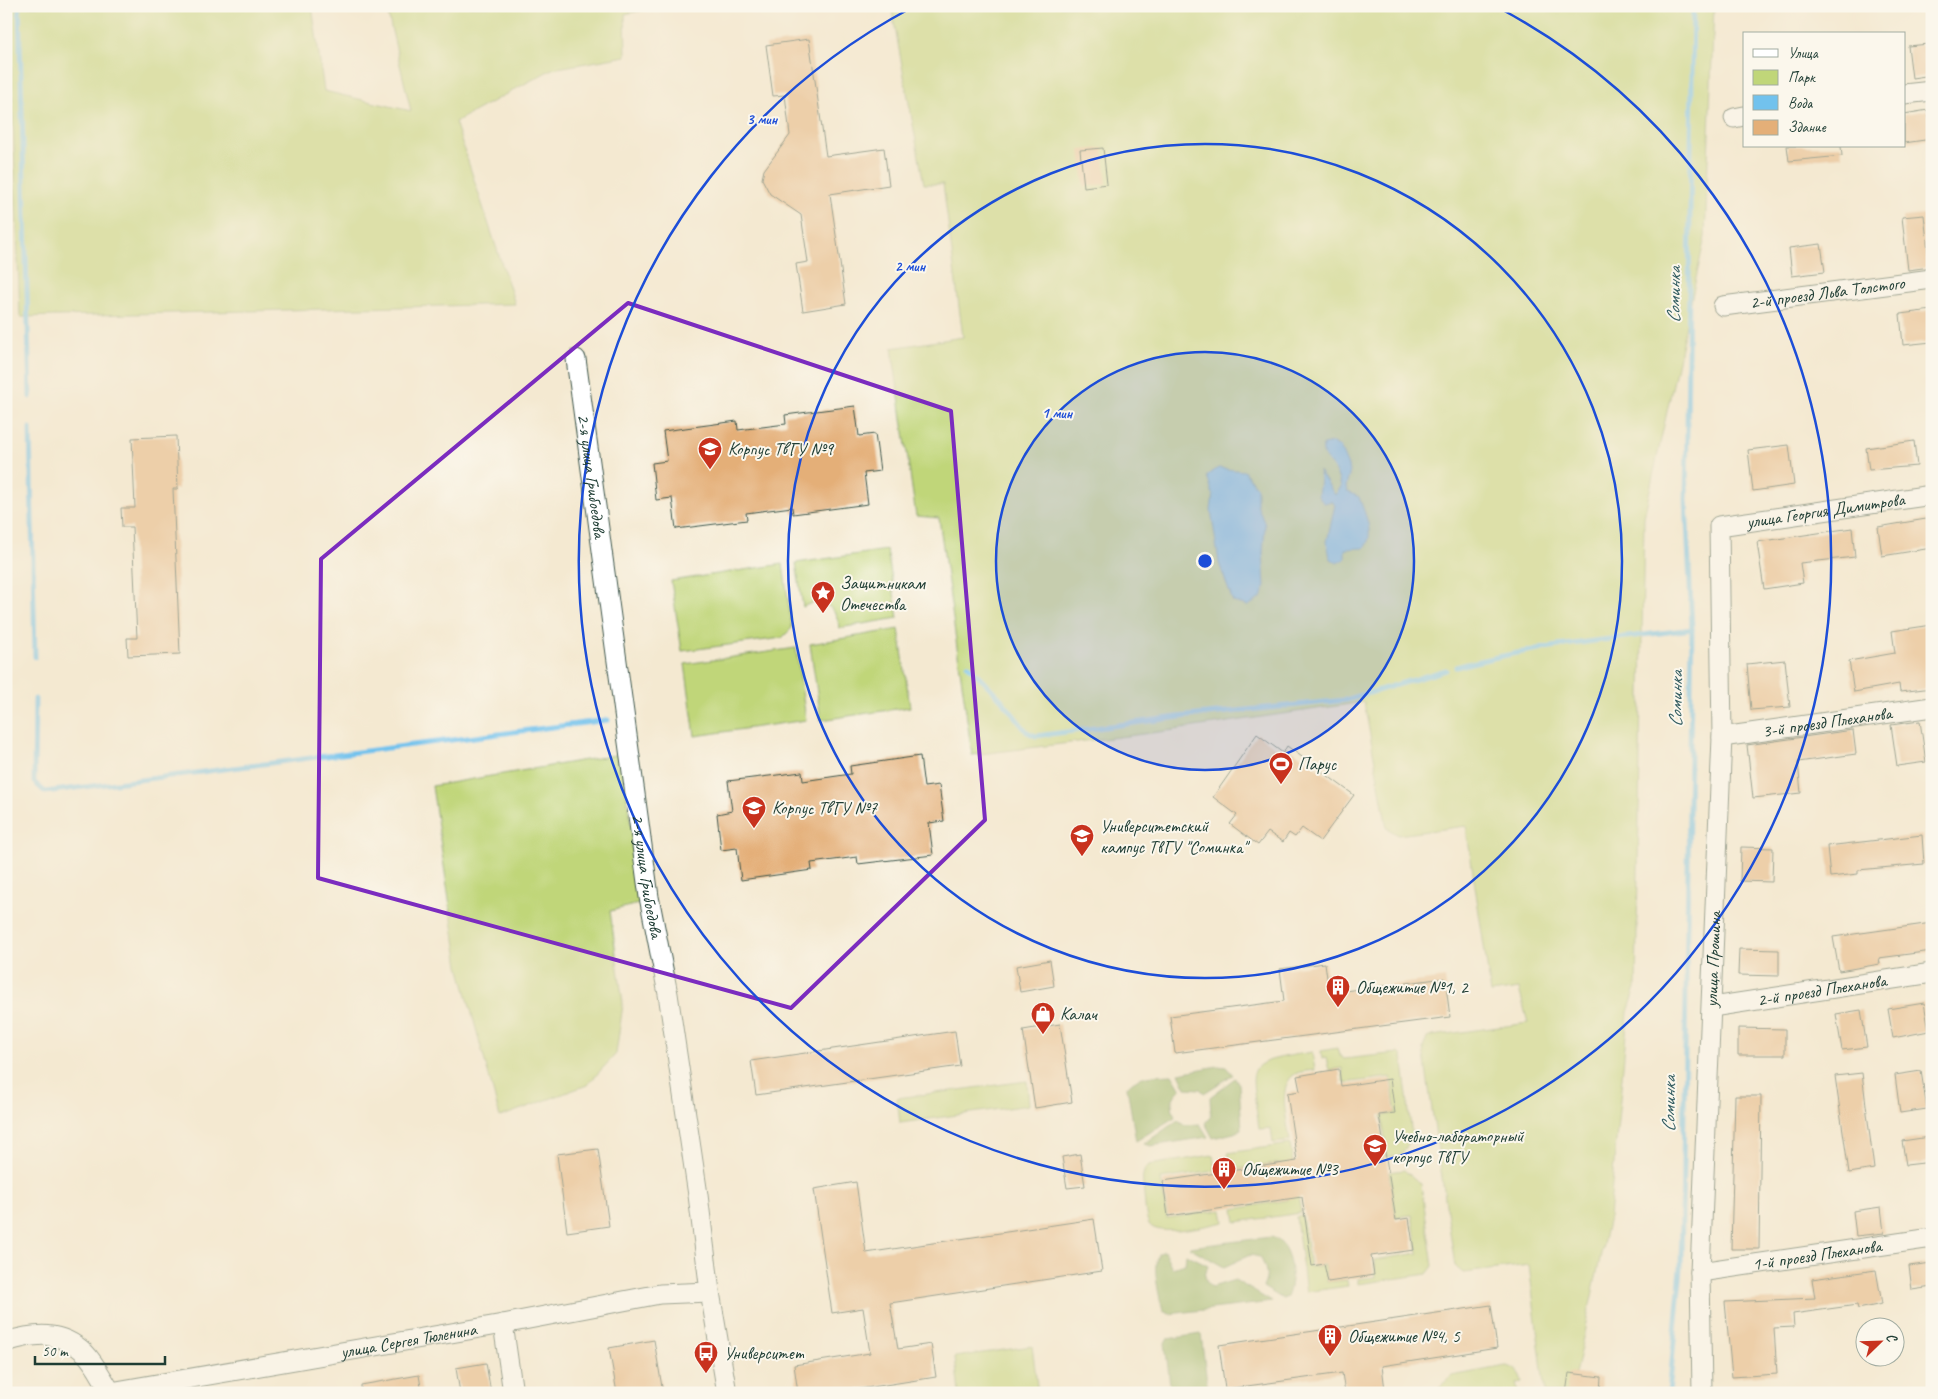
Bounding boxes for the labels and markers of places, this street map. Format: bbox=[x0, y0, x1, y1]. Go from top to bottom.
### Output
school or university icon: Корпус ТвГУ №9 bbox=[697, 436, 723, 470]
place label: Корпус ТвГУ №9 bbox=[728, 438, 835, 460]
centre of rings bbox=[1196, 552, 1214, 570]
place label: Защитникам Отечества bbox=[840, 572, 926, 615]
place icon: Защитникам Отечества bbox=[810, 580, 836, 614]
sports icon: Парус bbox=[1268, 751, 1294, 785]
place label: Парус bbox=[1298, 753, 1337, 775]
school or university icon: Корпус ТвГУ №7 bbox=[741, 795, 767, 829]
place label: Корпус ТвГУ №7 bbox=[772, 797, 878, 819]
place label: Университетский кампус ТвГУ "Соминка" bbox=[1100, 815, 1250, 858]
school or university icon: Университетский кампус ТвГУ "Соминка" bbox=[1069, 823, 1095, 857]
building icon: Общежитие №1, 2 bbox=[1325, 974, 1351, 1008]
place label: Общежитие №1, 2 bbox=[1356, 976, 1470, 998]
shop icon: Калач bbox=[1030, 1001, 1056, 1035]
place label: Калач bbox=[1060, 1003, 1098, 1025]
place label: Учебно-лабораторный корпус ТвГУ bbox=[1392, 1125, 1525, 1168]
school or university icon: Учебно-лабораторный корпус ТвГУ bbox=[1362, 1133, 1388, 1167]
building icon: Общежитие №3 bbox=[1211, 1156, 1237, 1190]
place label: Общежитие №3 bbox=[1242, 1158, 1340, 1180]
building icon: Общежитие №4, 5 bbox=[1317, 1323, 1343, 1357]
place label: Общежитие №4, 5 bbox=[1348, 1325, 1461, 1347]
bus stop icon: Университет bbox=[693, 1340, 719, 1374]
place label: Университет bbox=[724, 1342, 805, 1364]

